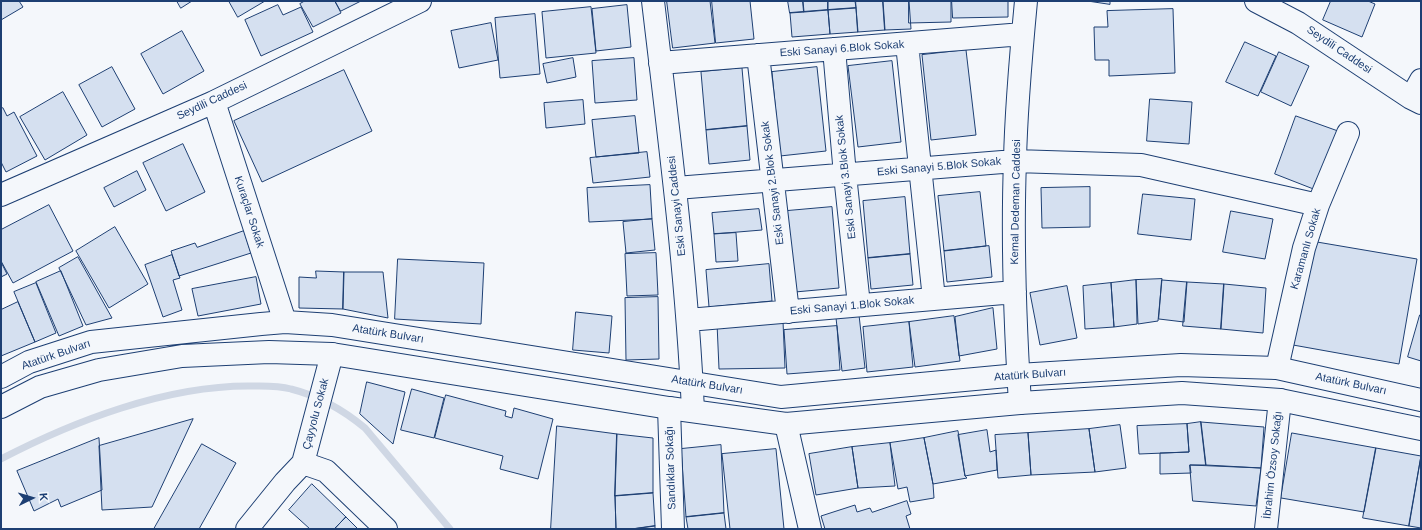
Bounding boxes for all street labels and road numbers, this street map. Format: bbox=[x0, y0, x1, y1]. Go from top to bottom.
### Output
street label: Seydili Caddesi bbox=[1304, 23, 1374, 77]
street label: Eski Sanayi 6.Blok Sokak bbox=[779, 38, 905, 60]
street label: Seydili Caddesi bbox=[175, 79, 249, 123]
street label: Eski Sanayi 3.Blok Sokak bbox=[833, 114, 859, 240]
street label: Eski Sanayi 2.Blok Sokak bbox=[759, 120, 787, 246]
street label: Kemal Dedeman Caddesi bbox=[1008, 139, 1024, 265]
street label: Eski Sanayi Caddesi bbox=[665, 155, 689, 257]
street label: Eski Sanayi 5.Blok Sokak bbox=[876, 155, 1002, 179]
street label: Kuraçlar Sokak bbox=[231, 174, 267, 250]
street label: Karamanlı Sokak bbox=[1288, 207, 1324, 291]
street label: Eski Sanayi 1.Blok Sokak bbox=[789, 294, 915, 318]
street label: Atatürk Bulvarı bbox=[351, 322, 425, 346]
street label: Atatürk Bulvarı bbox=[20, 337, 92, 373]
street label: Atatürk Bulvarı bbox=[994, 366, 1066, 384]
street label: Atatürk Bulvarı bbox=[1314, 370, 1388, 398]
street label: Atatürk Bulvarı bbox=[670, 373, 744, 397]
street label: Çayyolu Sokak bbox=[300, 377, 332, 451]
street label: İbrahim Özsoy Sokağı bbox=[1261, 411, 1285, 519]
street label: Sandıklar Sokağı bbox=[663, 426, 679, 510]

